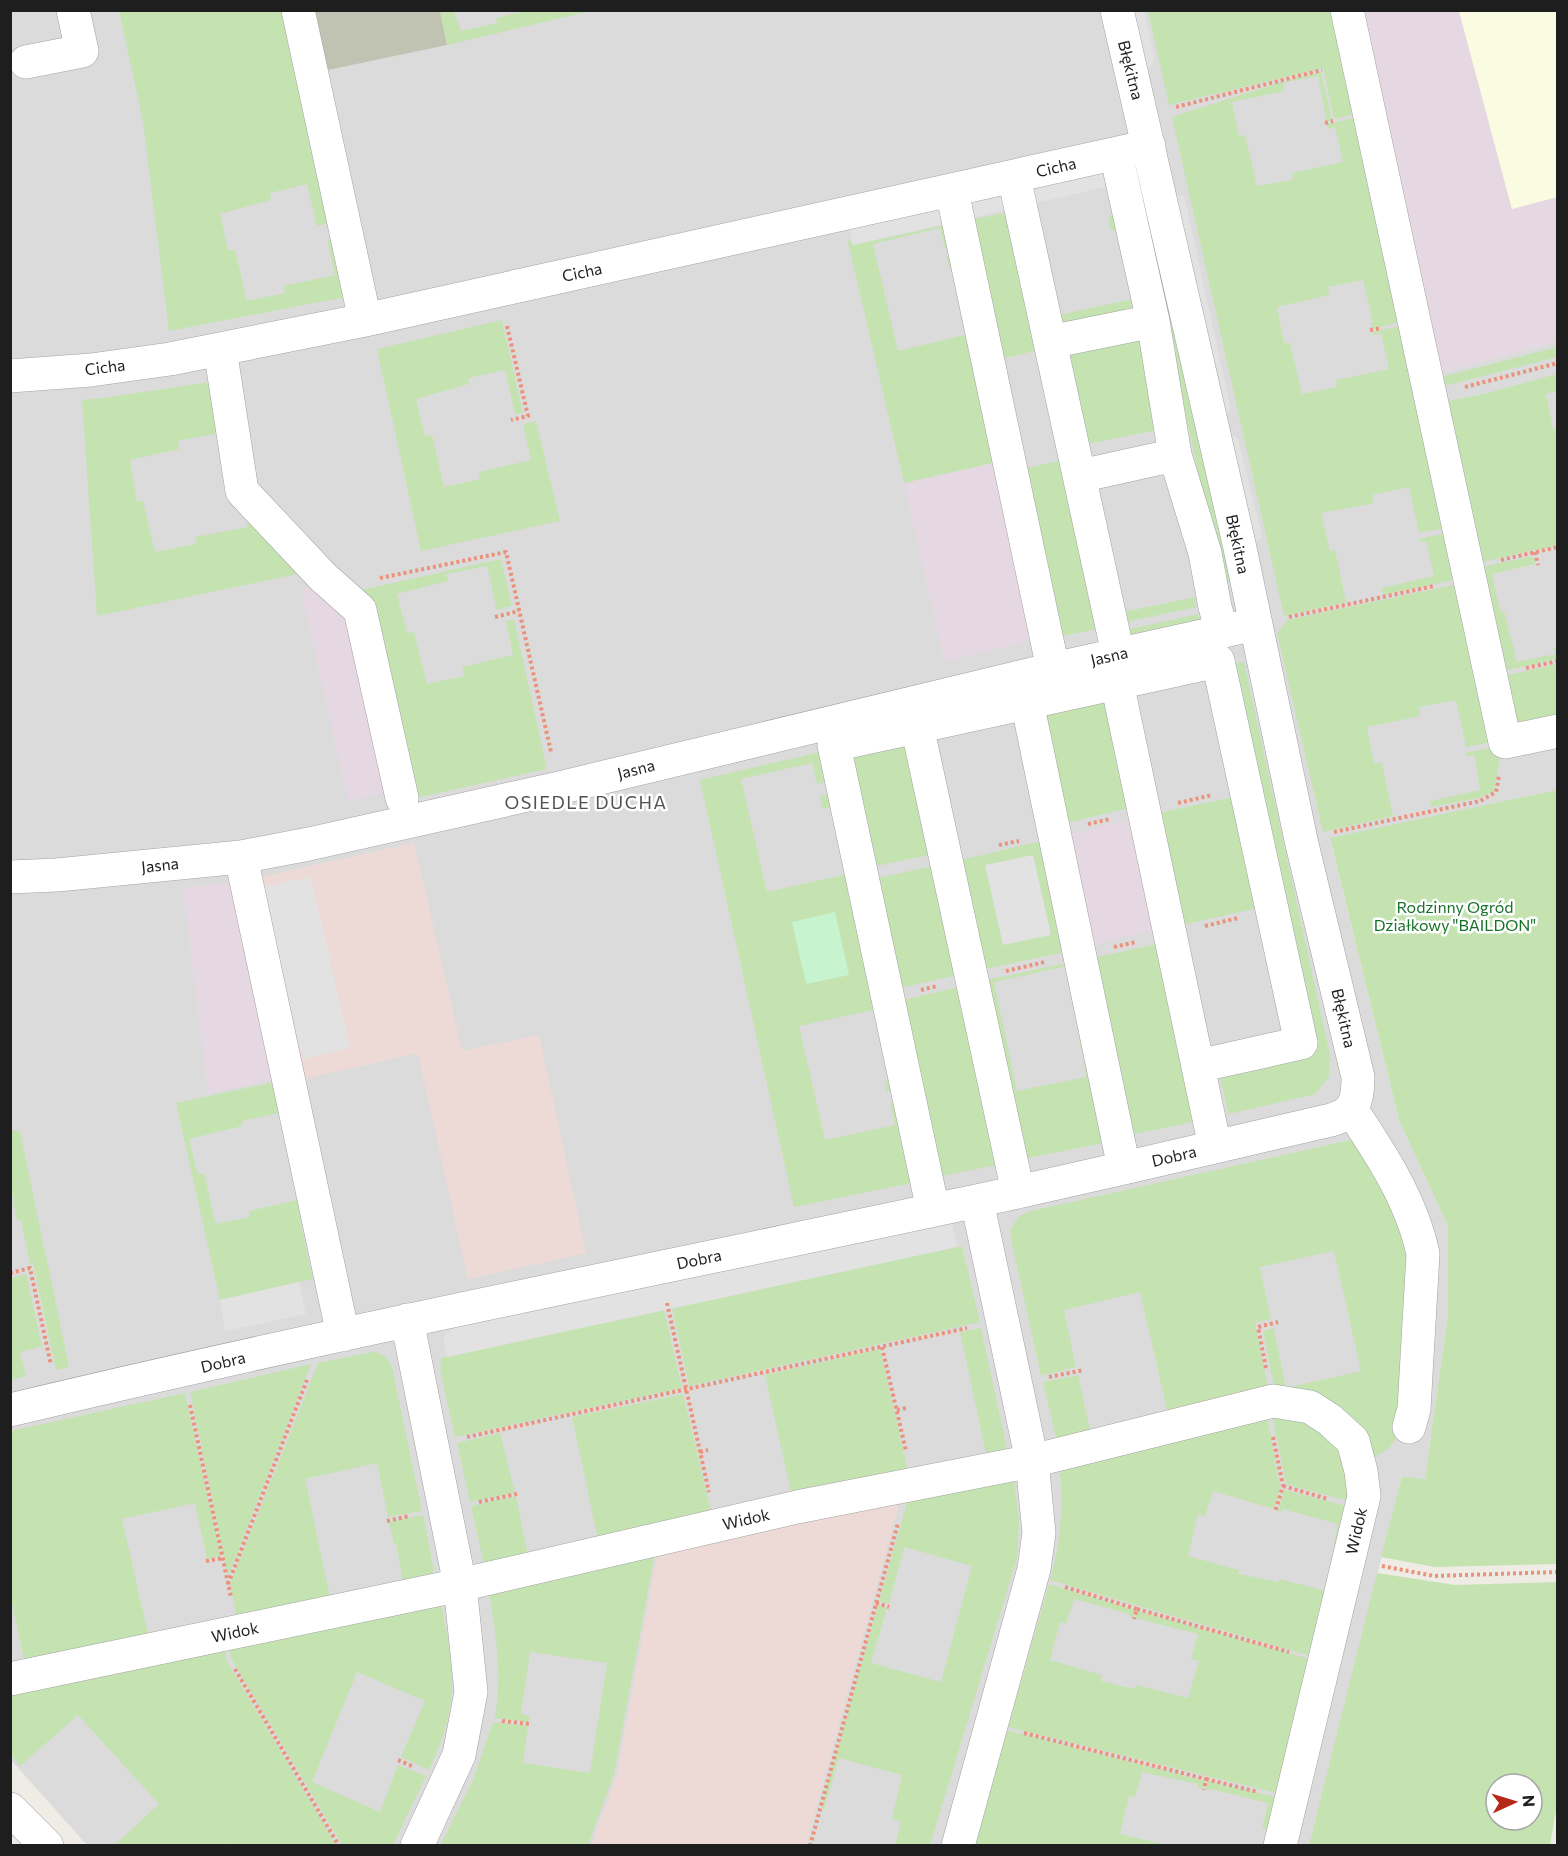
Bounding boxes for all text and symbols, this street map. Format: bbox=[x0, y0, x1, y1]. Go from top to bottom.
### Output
street label: Błękitna bbox=[1115, 38, 1148, 102]
street label: Cicha bbox=[1034, 153, 1078, 180]
street label: Cicha bbox=[560, 258, 604, 285]
street label: Cicha bbox=[84, 355, 126, 378]
street label: Błękitna bbox=[1223, 512, 1254, 575]
street label: Jasna bbox=[1088, 642, 1129, 669]
street label: Jasna bbox=[615, 755, 657, 782]
district label: OSIEDLE DUCHA bbox=[505, 791, 667, 813]
street label: Jasna bbox=[140, 853, 180, 876]
park label: Rodzinny Ogród Działkowy "BAILDON" bbox=[1374, 897, 1536, 934]
street label: Błękitna bbox=[1328, 986, 1361, 1049]
street label: Dobra bbox=[1150, 1141, 1198, 1170]
street label: Dobra bbox=[675, 1244, 723, 1273]
street label: Dobra bbox=[199, 1347, 247, 1376]
street label: Widok bbox=[720, 1504, 772, 1533]
street label: Widok bbox=[1341, 1505, 1370, 1556]
street label: Widok bbox=[209, 1617, 261, 1646]
north arrow bbox=[1484, 1772, 1544, 1832]
text: N bbox=[1520, 1794, 1539, 1808]

